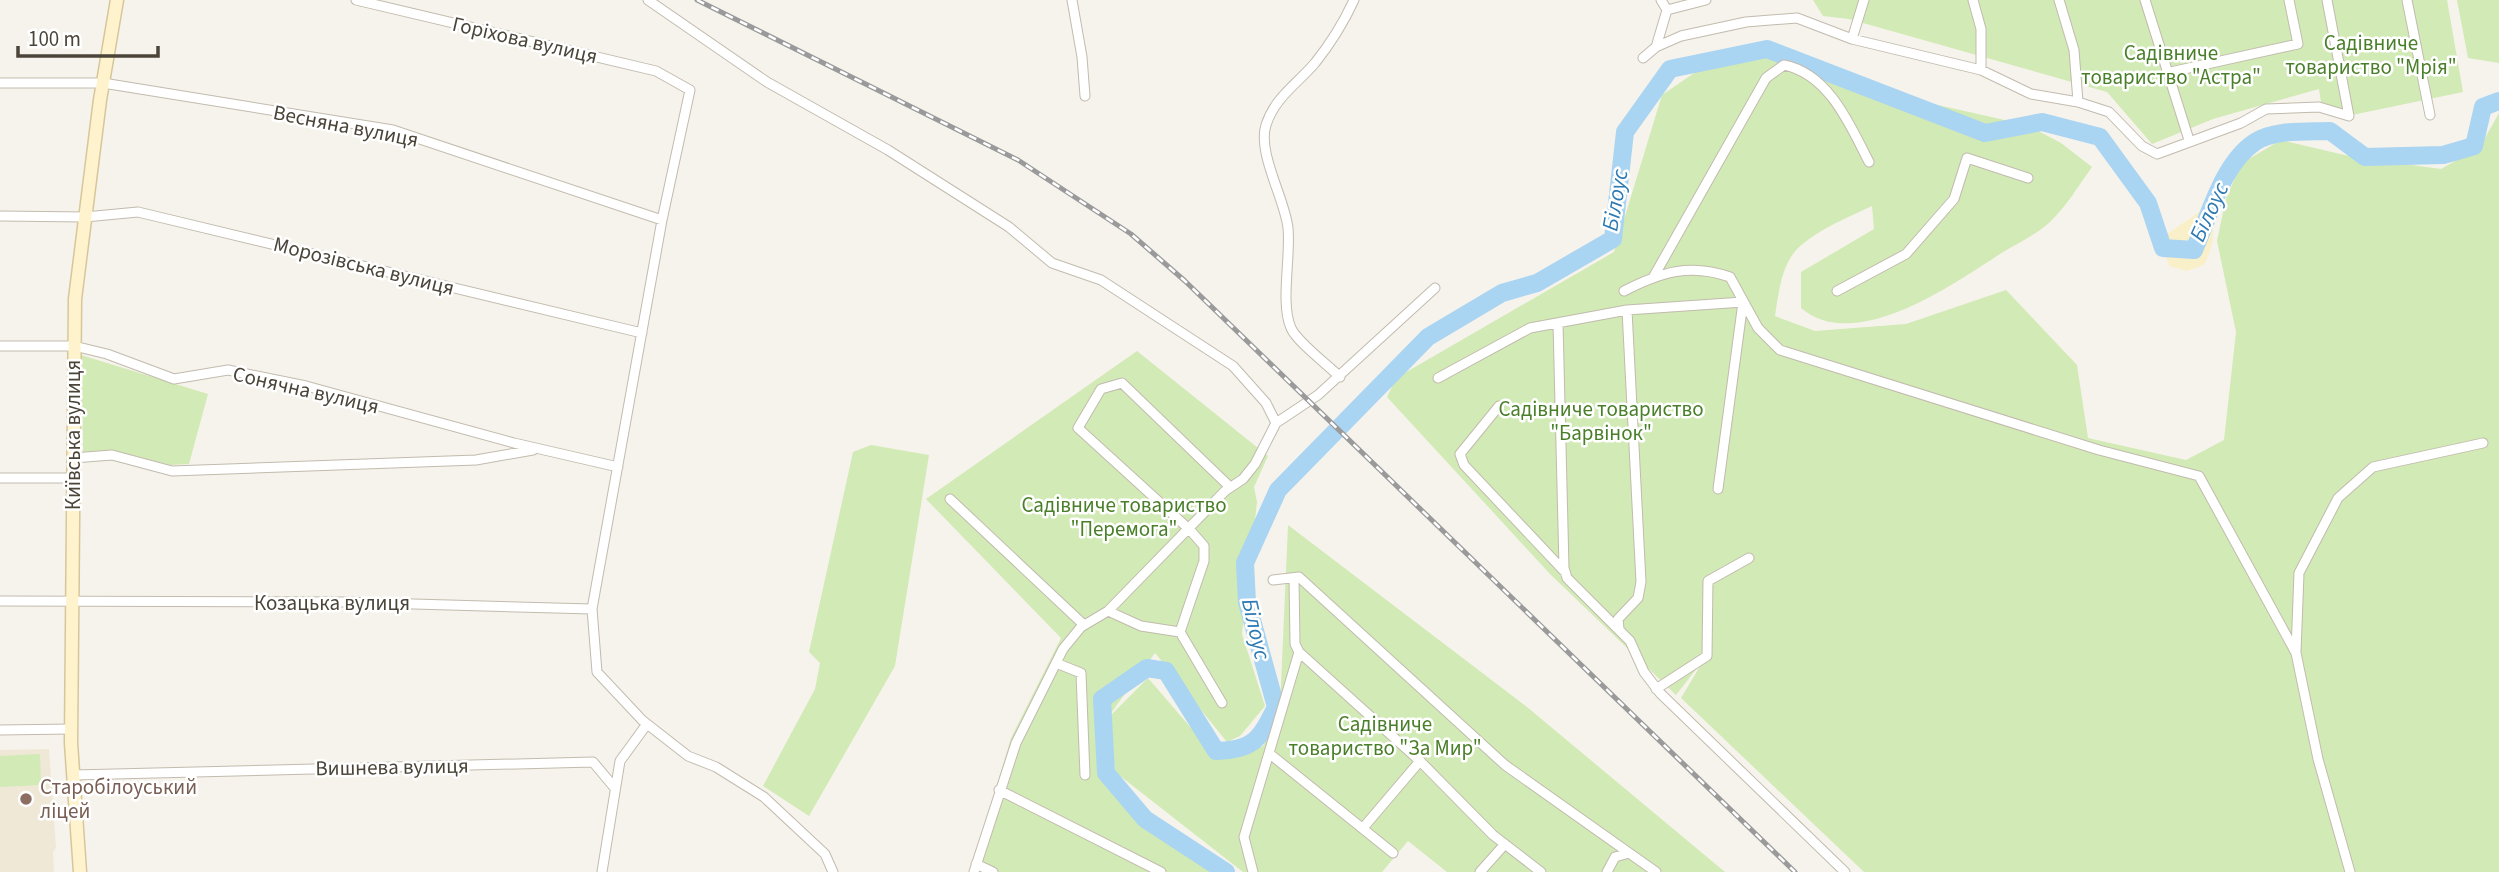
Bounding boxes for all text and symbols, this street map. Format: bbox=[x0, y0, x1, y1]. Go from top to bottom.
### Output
street label: Горіхова вулиця bbox=[449, 9, 601, 71]
scale bar bbox=[18, 14, 158, 58]
text: 100 m bbox=[28, 24, 81, 54]
park label: Садівниче товариство "Мрія" bbox=[2285, 28, 2457, 82]
park label: Садівниче товариство "Астра" bbox=[2081, 38, 2261, 92]
street label: Весняна вулиця bbox=[271, 97, 421, 155]
water label: Білоус bbox=[1593, 167, 1637, 233]
water label: Білоус bbox=[2181, 177, 2237, 247]
street label: Морозівська вулиця bbox=[270, 229, 458, 303]
street label: Сонячна вулиця bbox=[230, 359, 382, 421]
street label: Київська вулиця bbox=[58, 360, 88, 510]
park label: Садівниче товариство "Барвінок" bbox=[1498, 394, 1704, 448]
park label: Садівниче товариство "Перемога" bbox=[1021, 490, 1227, 544]
street label: Козацька вулиця bbox=[254, 588, 410, 618]
water label: Білоус bbox=[1233, 595, 1279, 663]
park label: Садівниче товариство "За Мир" bbox=[1288, 709, 1482, 763]
street label: Вишнева вулиця bbox=[315, 751, 469, 783]
place label: Старобілоуський ліцей bbox=[40, 772, 197, 826]
marker: Старобілоуський ліцей bbox=[18, 791, 34, 807]

